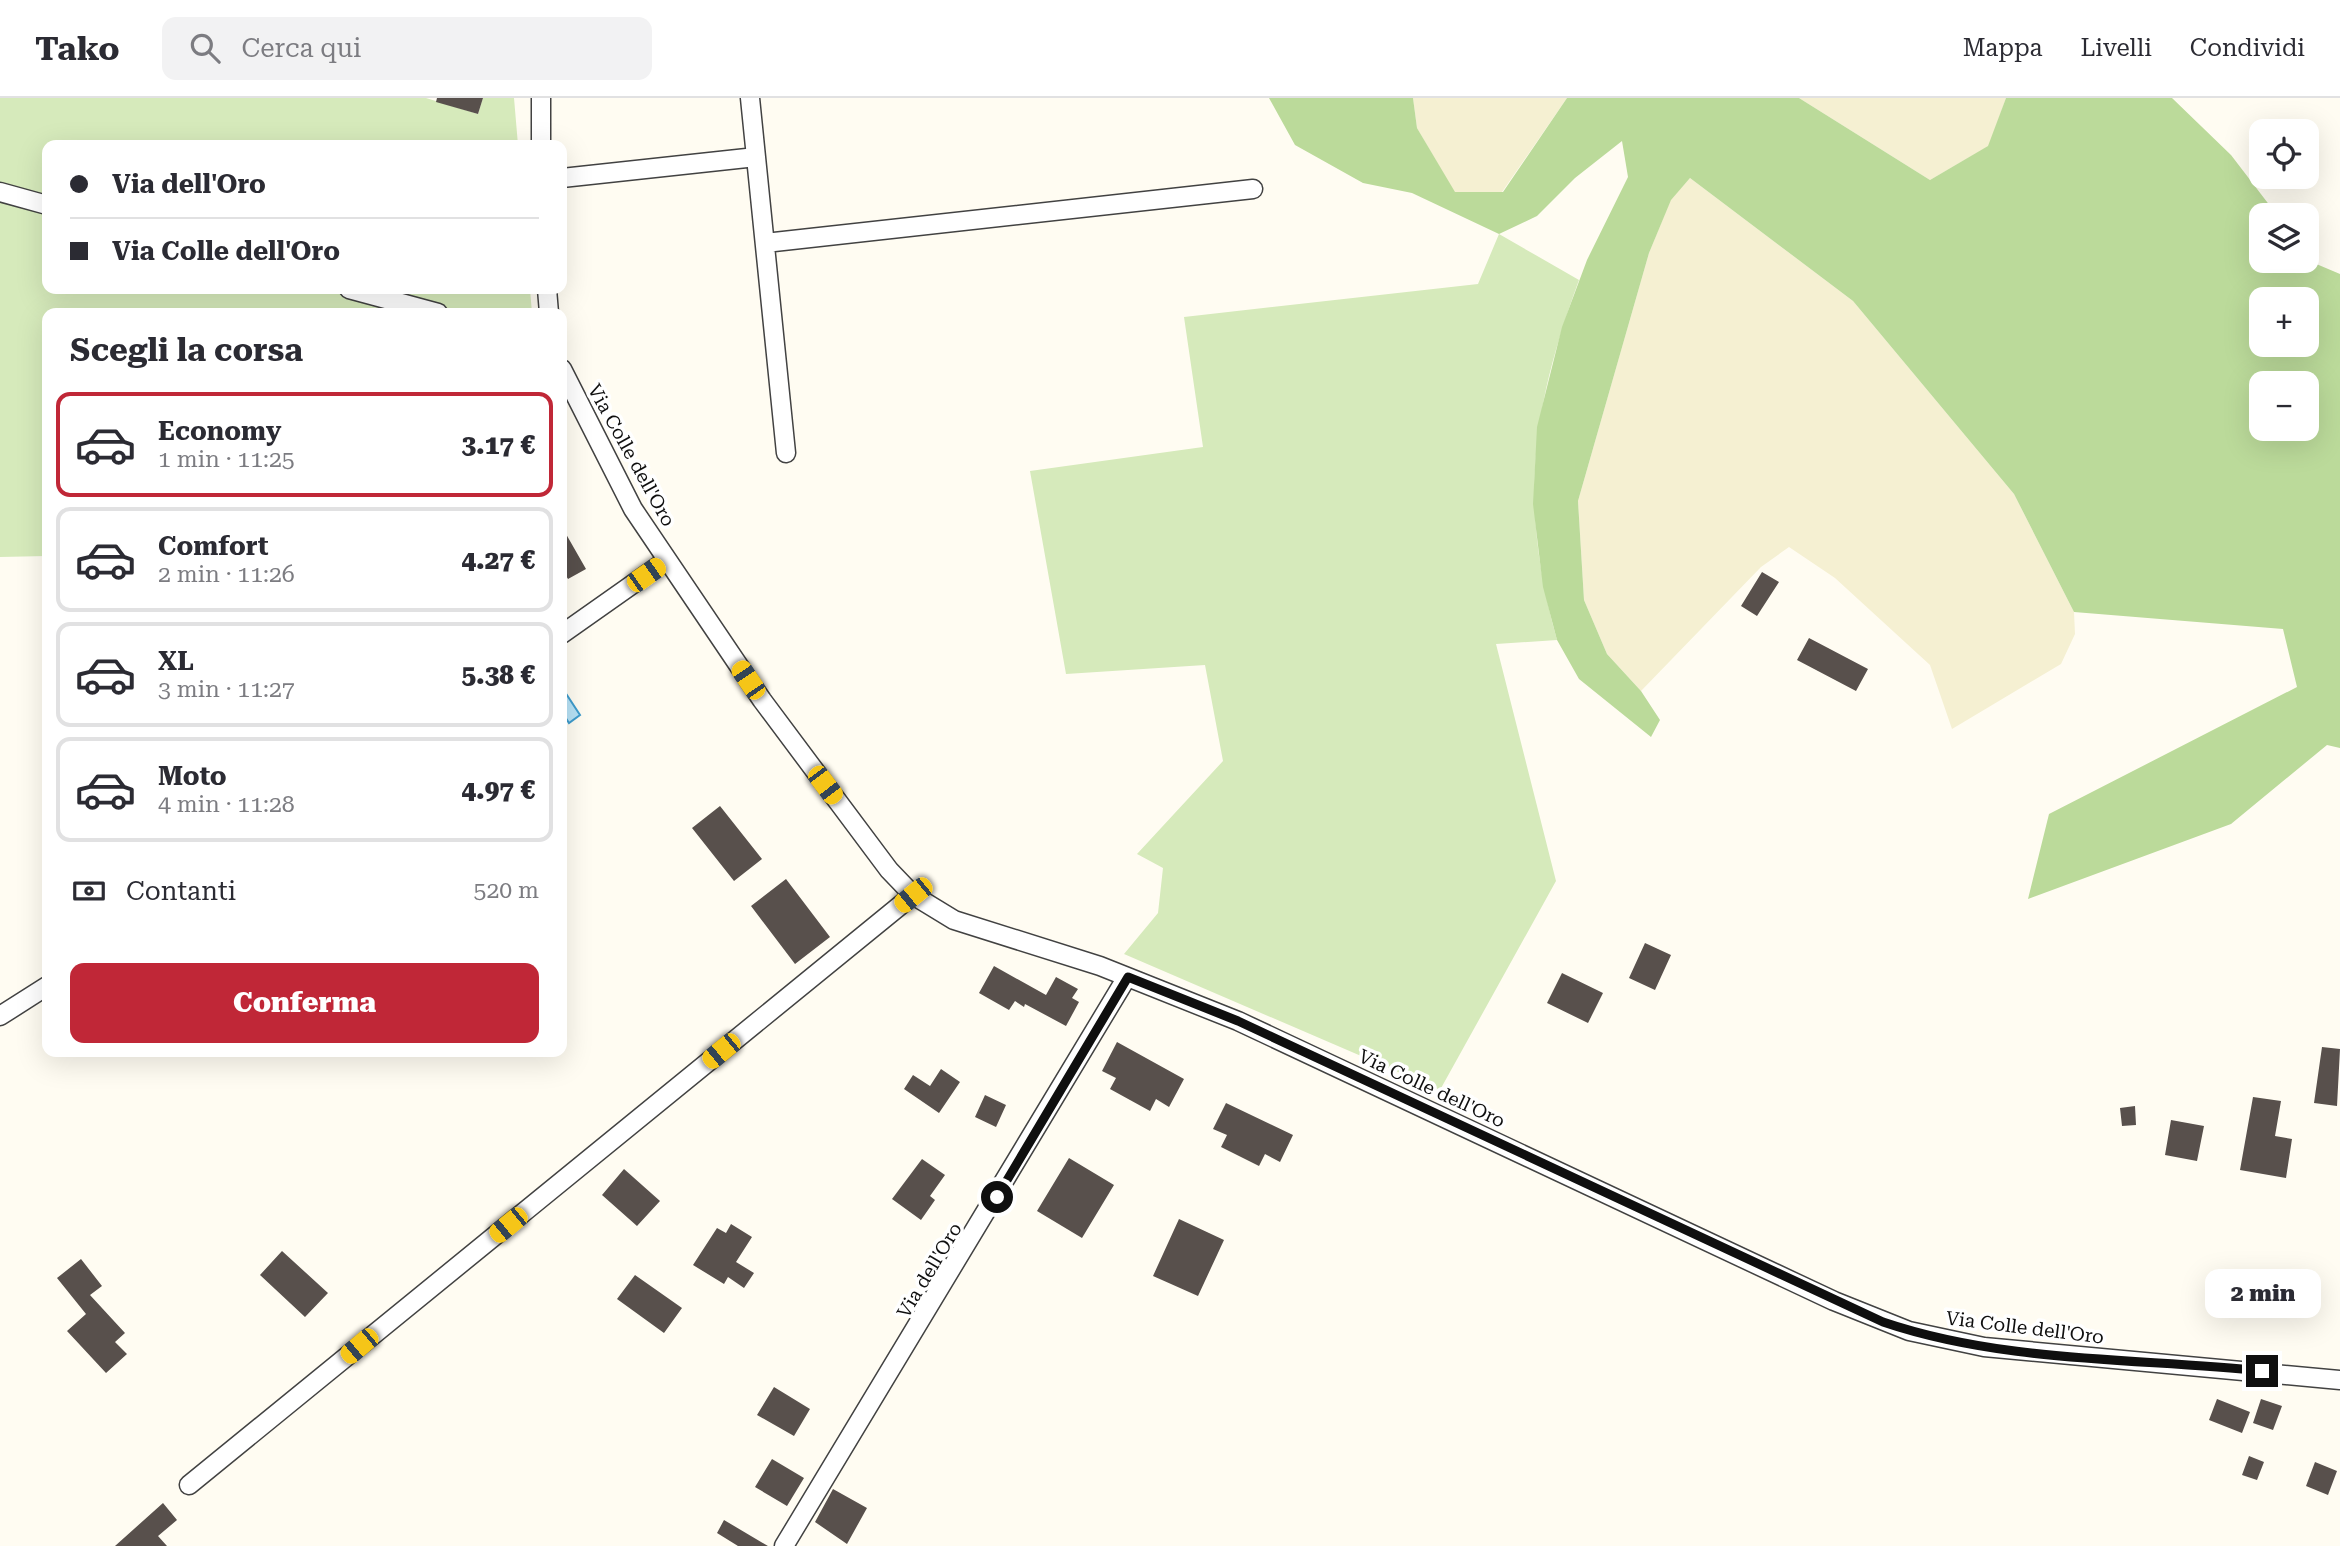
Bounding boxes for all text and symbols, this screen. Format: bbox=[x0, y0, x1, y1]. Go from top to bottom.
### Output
search box bbox=[162, 17, 652, 80]
text: Tako bbox=[35, 29, 120, 68]
icon: search bbox=[186, 29, 224, 67]
text: Cerca qui bbox=[242, 33, 361, 63]
text: Mappa bbox=[1963, 34, 2042, 62]
text: Livelli bbox=[2080, 34, 2152, 62]
text: Condividi bbox=[2190, 34, 2305, 62]
map controls bbox=[2249, 119, 2319, 441]
button: locate bbox=[2249, 119, 2319, 189]
text: Via dell'Oro bbox=[112, 169, 266, 199]
button: layers bbox=[2249, 203, 2319, 273]
text: Via Colle dell'Oro bbox=[112, 236, 340, 266]
button: + bbox=[2249, 287, 2319, 357]
text: Scegli la corsa bbox=[70, 331, 303, 369]
button: − bbox=[2249, 371, 2319, 441]
street label: Via Colle dell'Oro bbox=[583, 380, 680, 530]
icon: car bbox=[74, 413, 137, 476]
text: Economy bbox=[158, 416, 281, 446]
text: 3.17 € bbox=[462, 430, 535, 460]
text: 1 min · 11:25 bbox=[158, 446, 295, 473]
icon: car bbox=[74, 528, 137, 591]
text: Comfort bbox=[158, 531, 268, 561]
text: 4.27 € bbox=[462, 545, 535, 575]
car bbox=[623, 554, 670, 596]
text: 2 min · 11:26 bbox=[158, 561, 295, 588]
icon: car bbox=[74, 643, 137, 706]
text: XL bbox=[158, 646, 194, 676]
car bbox=[728, 657, 769, 703]
text: 5.38 € bbox=[462, 660, 535, 690]
text: 3 min · 11:27 bbox=[158, 676, 295, 703]
icon: car bbox=[74, 758, 137, 821]
text: Moto bbox=[158, 761, 227, 791]
car bbox=[804, 762, 847, 808]
text: 4.97 € bbox=[462, 775, 535, 805]
text: 4 min · 11:28 bbox=[158, 791, 295, 818]
icon: cash bbox=[70, 872, 108, 910]
car bbox=[891, 874, 936, 916]
text: Contanti bbox=[126, 876, 236, 906]
text: 520 m bbox=[474, 877, 539, 904]
button: Conferma bbox=[70, 963, 539, 1043]
car bbox=[699, 1030, 744, 1072]
street label: Via Colle dell'Oro bbox=[1355, 1044, 1509, 1133]
route start bbox=[981, 1181, 1013, 1213]
car bbox=[486, 1204, 531, 1246]
street label: Via dell'Oro bbox=[892, 1219, 967, 1322]
callout: 2 min bbox=[2204, 1270, 2320, 1318]
text: 2 min bbox=[2231, 1280, 2295, 1307]
street label: Via Colle dell'Oro bbox=[1945, 1306, 2105, 1349]
car bbox=[337, 1324, 382, 1368]
route end bbox=[2246, 1355, 2278, 1387]

